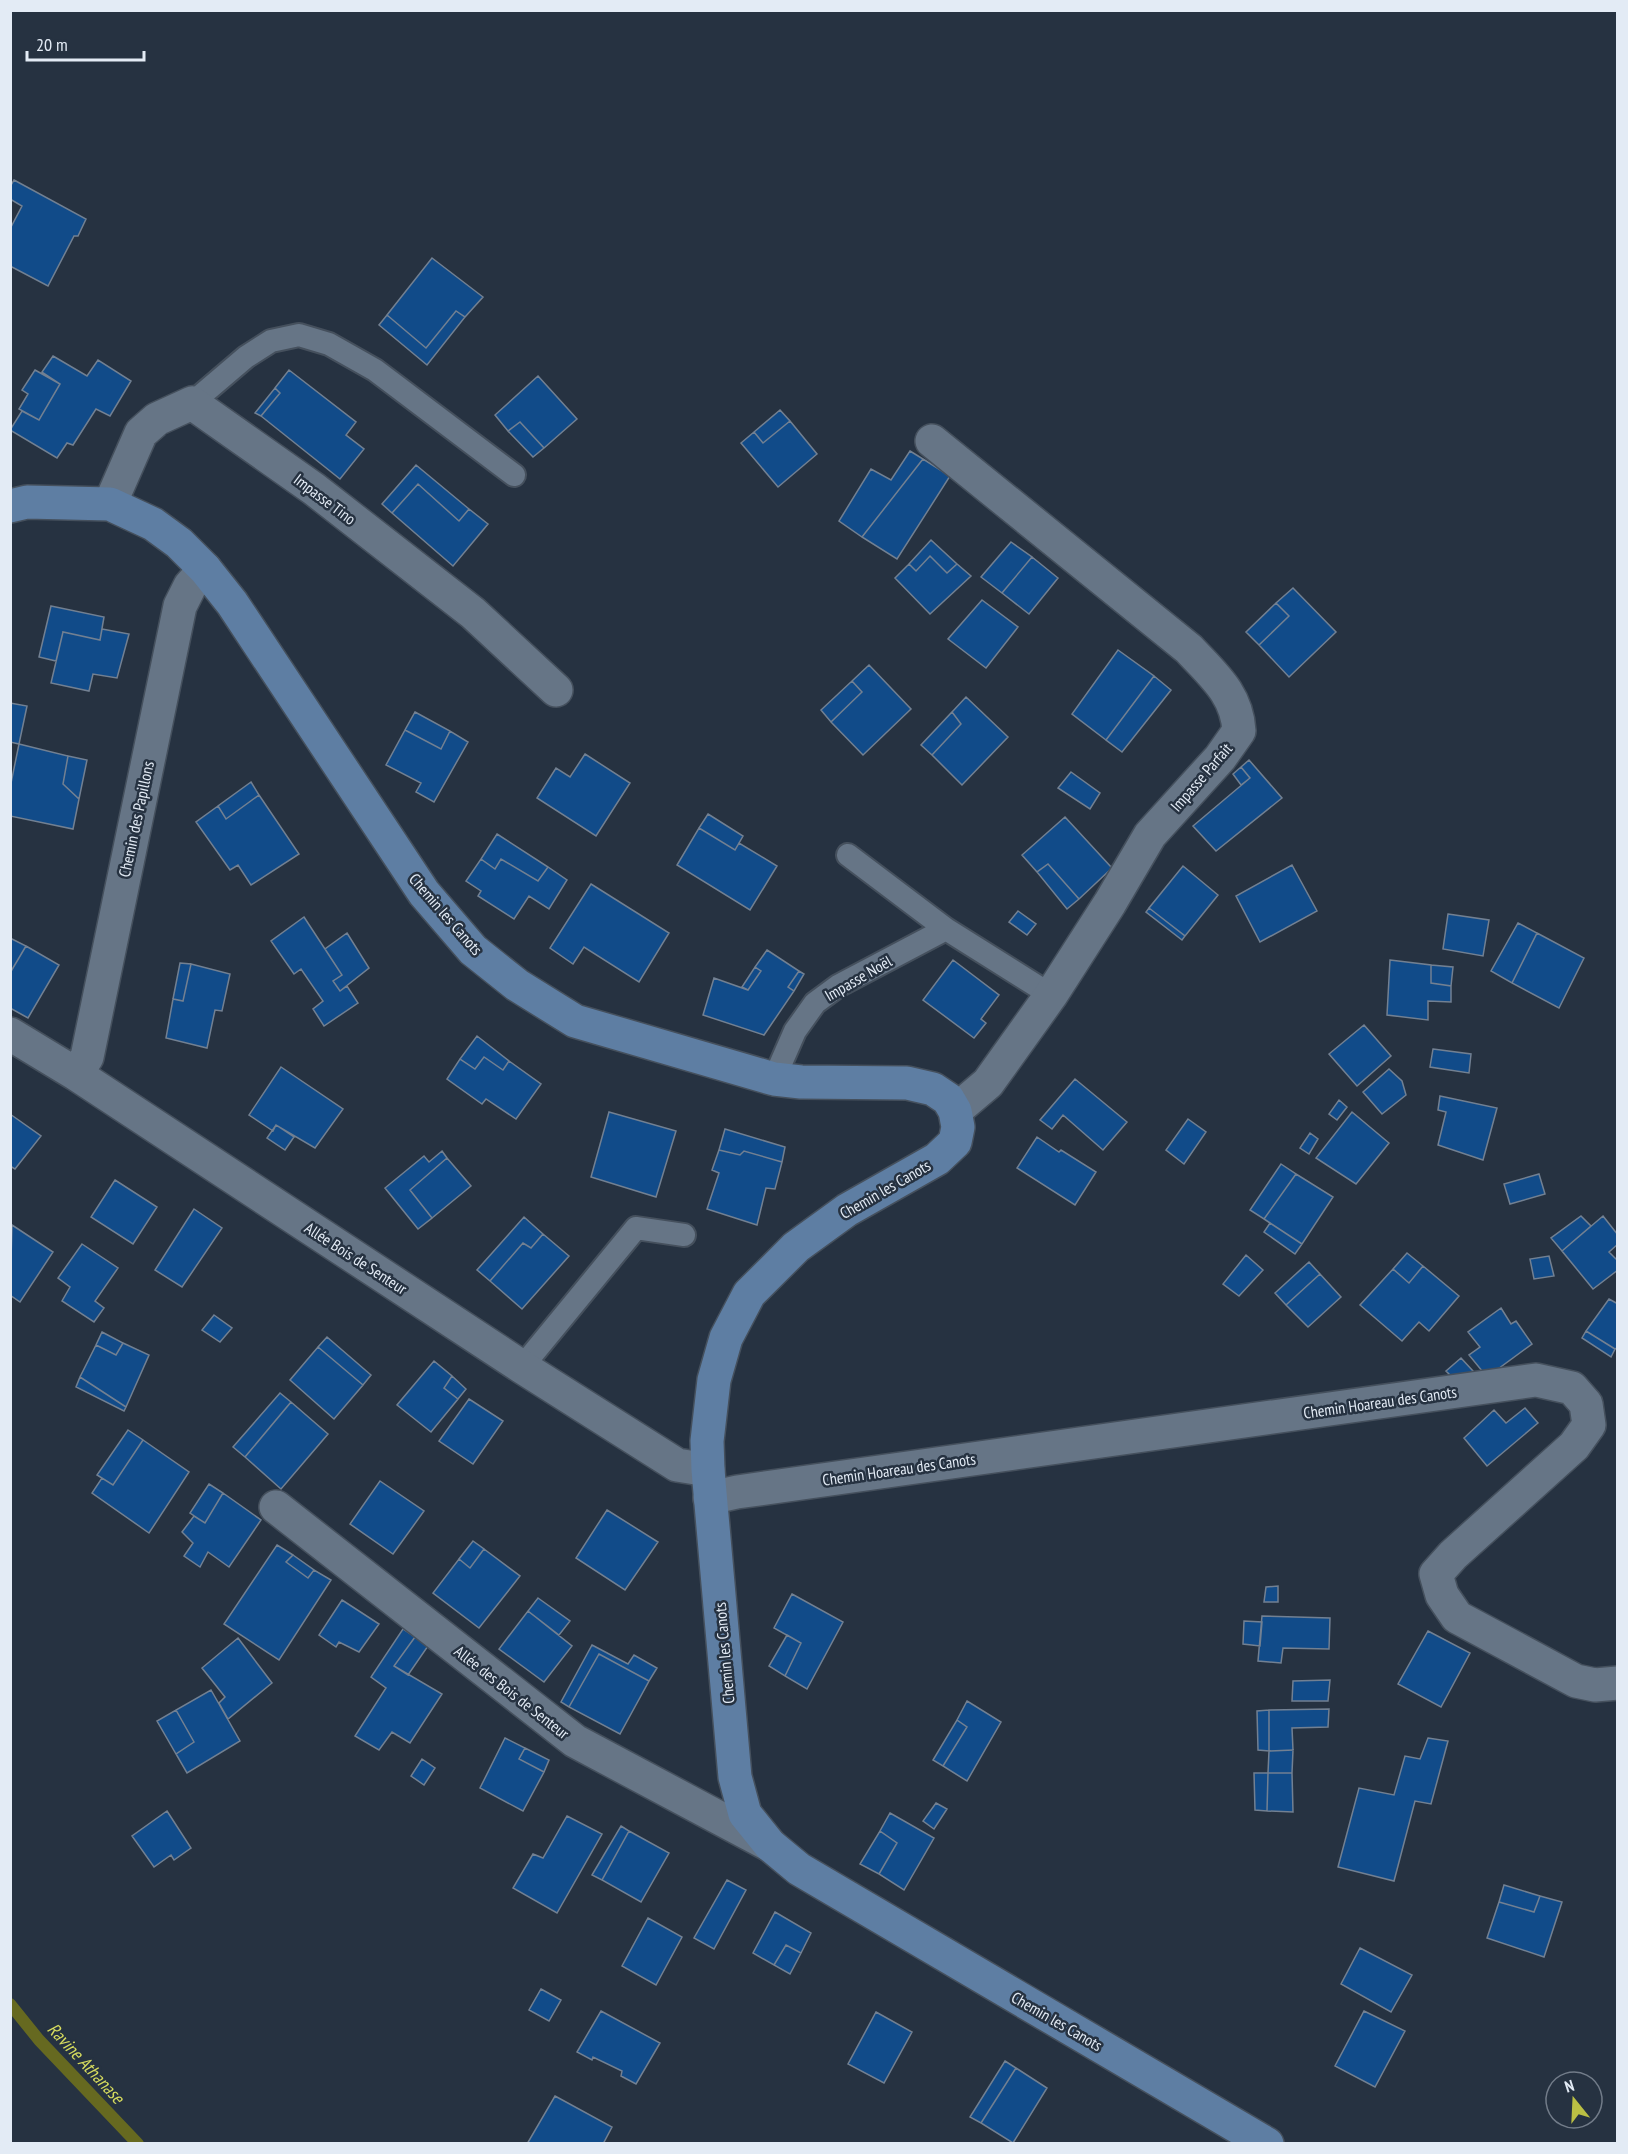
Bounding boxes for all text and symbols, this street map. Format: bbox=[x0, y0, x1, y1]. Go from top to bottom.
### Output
scale bar bbox=[27, 24, 144, 62]
text: 20 m bbox=[36, 33, 68, 56]
street label: Impasse Tino bbox=[290, 469, 360, 529]
street label: Impasse Parfait bbox=[1166, 738, 1237, 815]
street label: Chemin des Papillons bbox=[114, 759, 158, 879]
street label: Chemin les Canots bbox=[405, 869, 487, 959]
street label: Impasse Noël bbox=[821, 951, 895, 1005]
street label: Chemin les Canots bbox=[836, 1155, 934, 1223]
street label: Allée Bois de Senteur bbox=[301, 1218, 411, 1299]
street label: Chemin Hoareau des Canots bbox=[1302, 1381, 1458, 1423]
street label: Chemin Hoareau des Canots bbox=[821, 1448, 977, 1490]
street label: Chemin les Canots bbox=[710, 1601, 738, 1705]
street label: Allée des Bois de Senteur bbox=[451, 1641, 574, 1743]
street label: Chemin les Canots bbox=[1008, 1987, 1106, 2055]
water label: Ravine Athanase bbox=[43, 2018, 130, 2109]
north arrow bbox=[1544, 2070, 1604, 2130]
text: N bbox=[1562, 2075, 1577, 2097]

